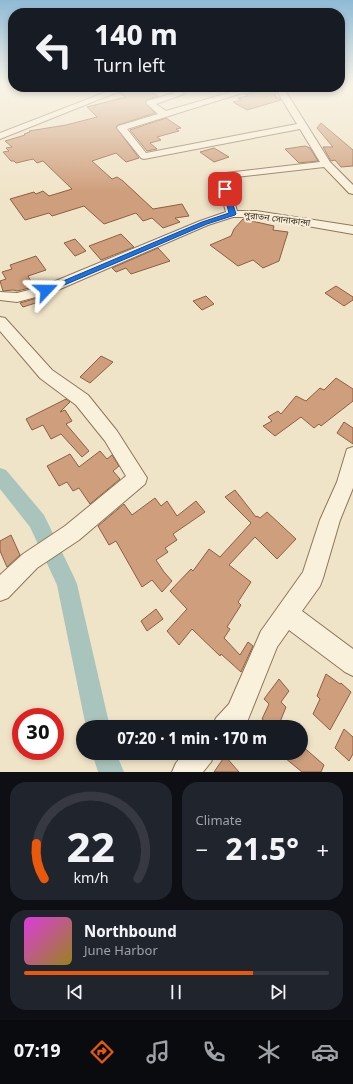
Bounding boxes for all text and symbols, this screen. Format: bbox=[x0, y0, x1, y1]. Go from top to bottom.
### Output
text: 140 m bbox=[94, 19, 178, 56]
icon: left bbox=[28, 24, 80, 76]
text: Turn left bbox=[94, 55, 165, 79]
pin bbox=[208, 172, 242, 206]
icon: arrive bbox=[214, 178, 236, 200]
street label: পুরাতন সোনাকান্দা bbox=[243, 210, 312, 230]
position arrow bbox=[25, 269, 67, 311]
speed limit sign: 30 bbox=[12, 708, 64, 760]
text: 07:20 · 1 min · 170 m bbox=[117, 730, 267, 750]
text: Climate bbox=[196, 813, 242, 830]
text: 22 bbox=[67, 824, 115, 879]
text: 21.5° bbox=[225, 832, 299, 872]
text: − bbox=[196, 838, 208, 867]
text: + bbox=[316, 838, 329, 867]
text: km/h bbox=[73, 870, 108, 889]
text: Northbound bbox=[84, 923, 177, 943]
text: June Harbor bbox=[84, 943, 158, 960]
icon: previous bbox=[64, 981, 86, 1003]
icon: pause bbox=[165, 981, 187, 1003]
icon: next bbox=[267, 981, 289, 1003]
icon: directions bbox=[88, 1038, 116, 1066]
icon: music bbox=[144, 1038, 172, 1066]
icon: phone bbox=[200, 1038, 228, 1066]
icon: climate bbox=[255, 1038, 283, 1066]
icon: car bbox=[311, 1038, 339, 1066]
text: 07:19 bbox=[14, 1040, 61, 1064]

